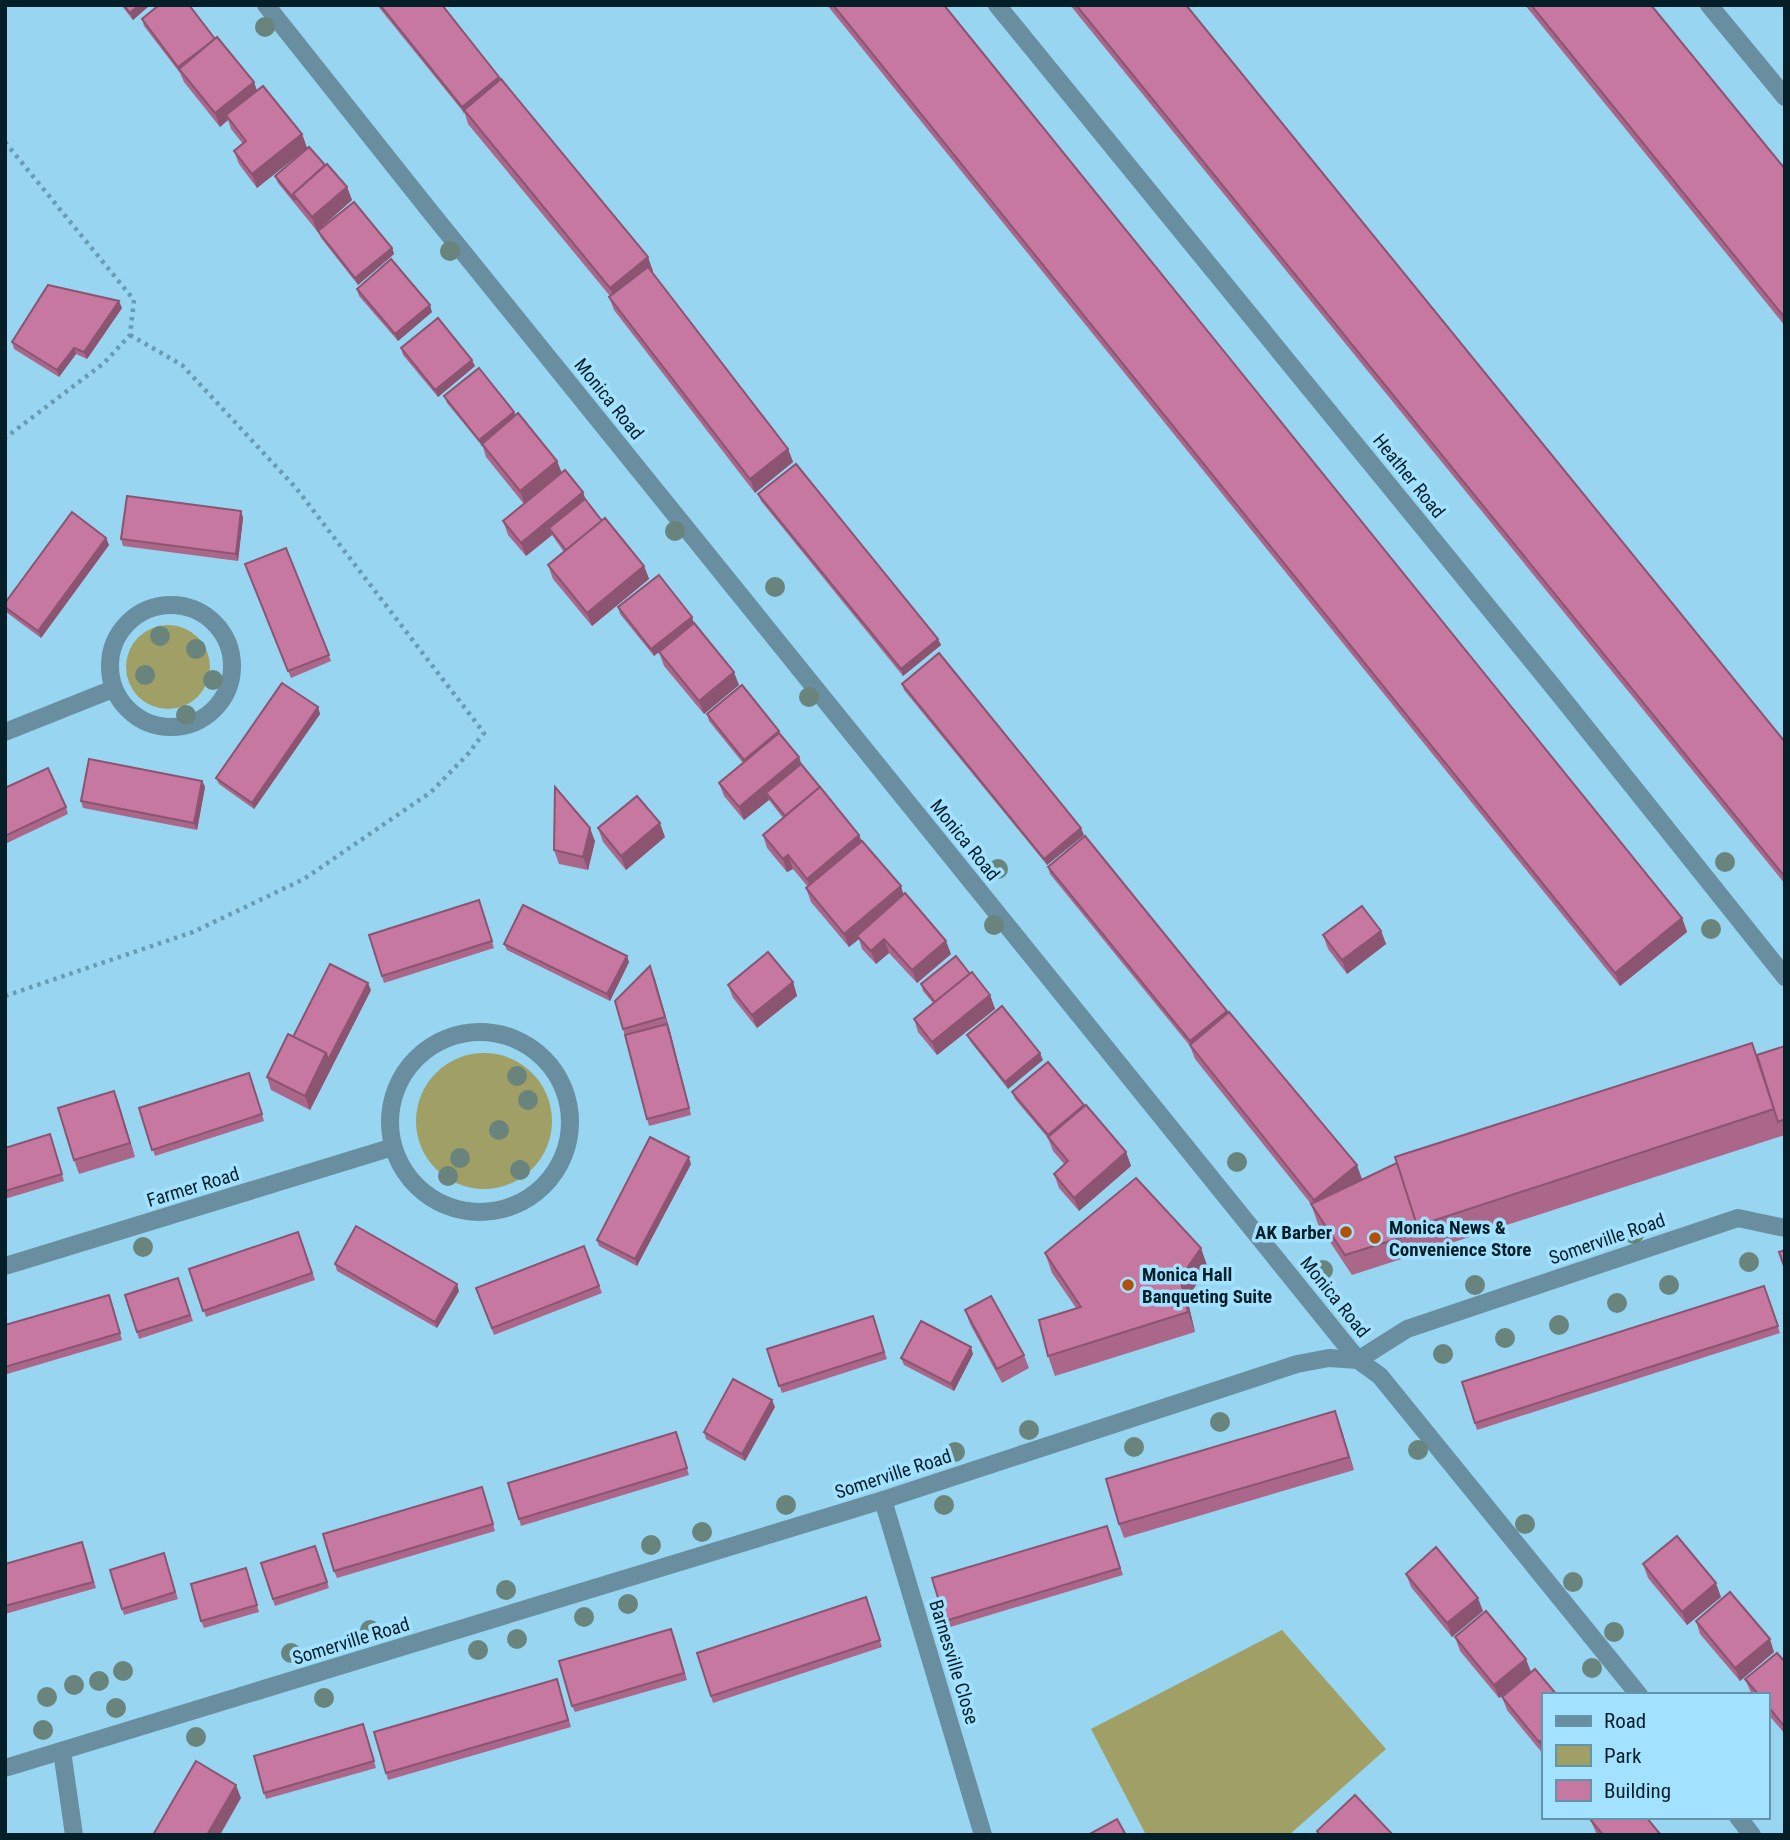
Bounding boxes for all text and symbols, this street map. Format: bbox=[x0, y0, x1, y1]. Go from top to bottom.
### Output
street label: Monica Road bbox=[569, 354, 649, 444]
street label: Heather Road bbox=[1368, 429, 1450, 523]
street label: Monica Road bbox=[925, 795, 1005, 885]
street label: Farmer Road bbox=[144, 1162, 242, 1212]
street label: Somerville Road bbox=[1546, 1208, 1668, 1270]
place label: Monica News & Convenience Store bbox=[1389, 1216, 1531, 1261]
place label: AK Barber bbox=[1255, 1221, 1332, 1244]
marker: AK Barber bbox=[1338, 1224, 1354, 1240]
marker: Monica News & Convenience Store bbox=[1367, 1230, 1383, 1246]
street label: Monica Road bbox=[1295, 1252, 1375, 1342]
place label: Monica Hall Banqueting Suite bbox=[1142, 1263, 1272, 1308]
marker: Monica Hall Banqueting Suite bbox=[1120, 1277, 1136, 1293]
street label: Somerville Road bbox=[832, 1444, 954, 1504]
street label: Barnesville Close bbox=[924, 1597, 984, 1727]
street label: Somerville Road bbox=[290, 1612, 412, 1670]
legend bbox=[1542, 1693, 1769, 1819]
text: Road bbox=[1604, 1709, 1646, 1733]
text: Park bbox=[1604, 1744, 1642, 1768]
text: Building bbox=[1604, 1779, 1671, 1803]

